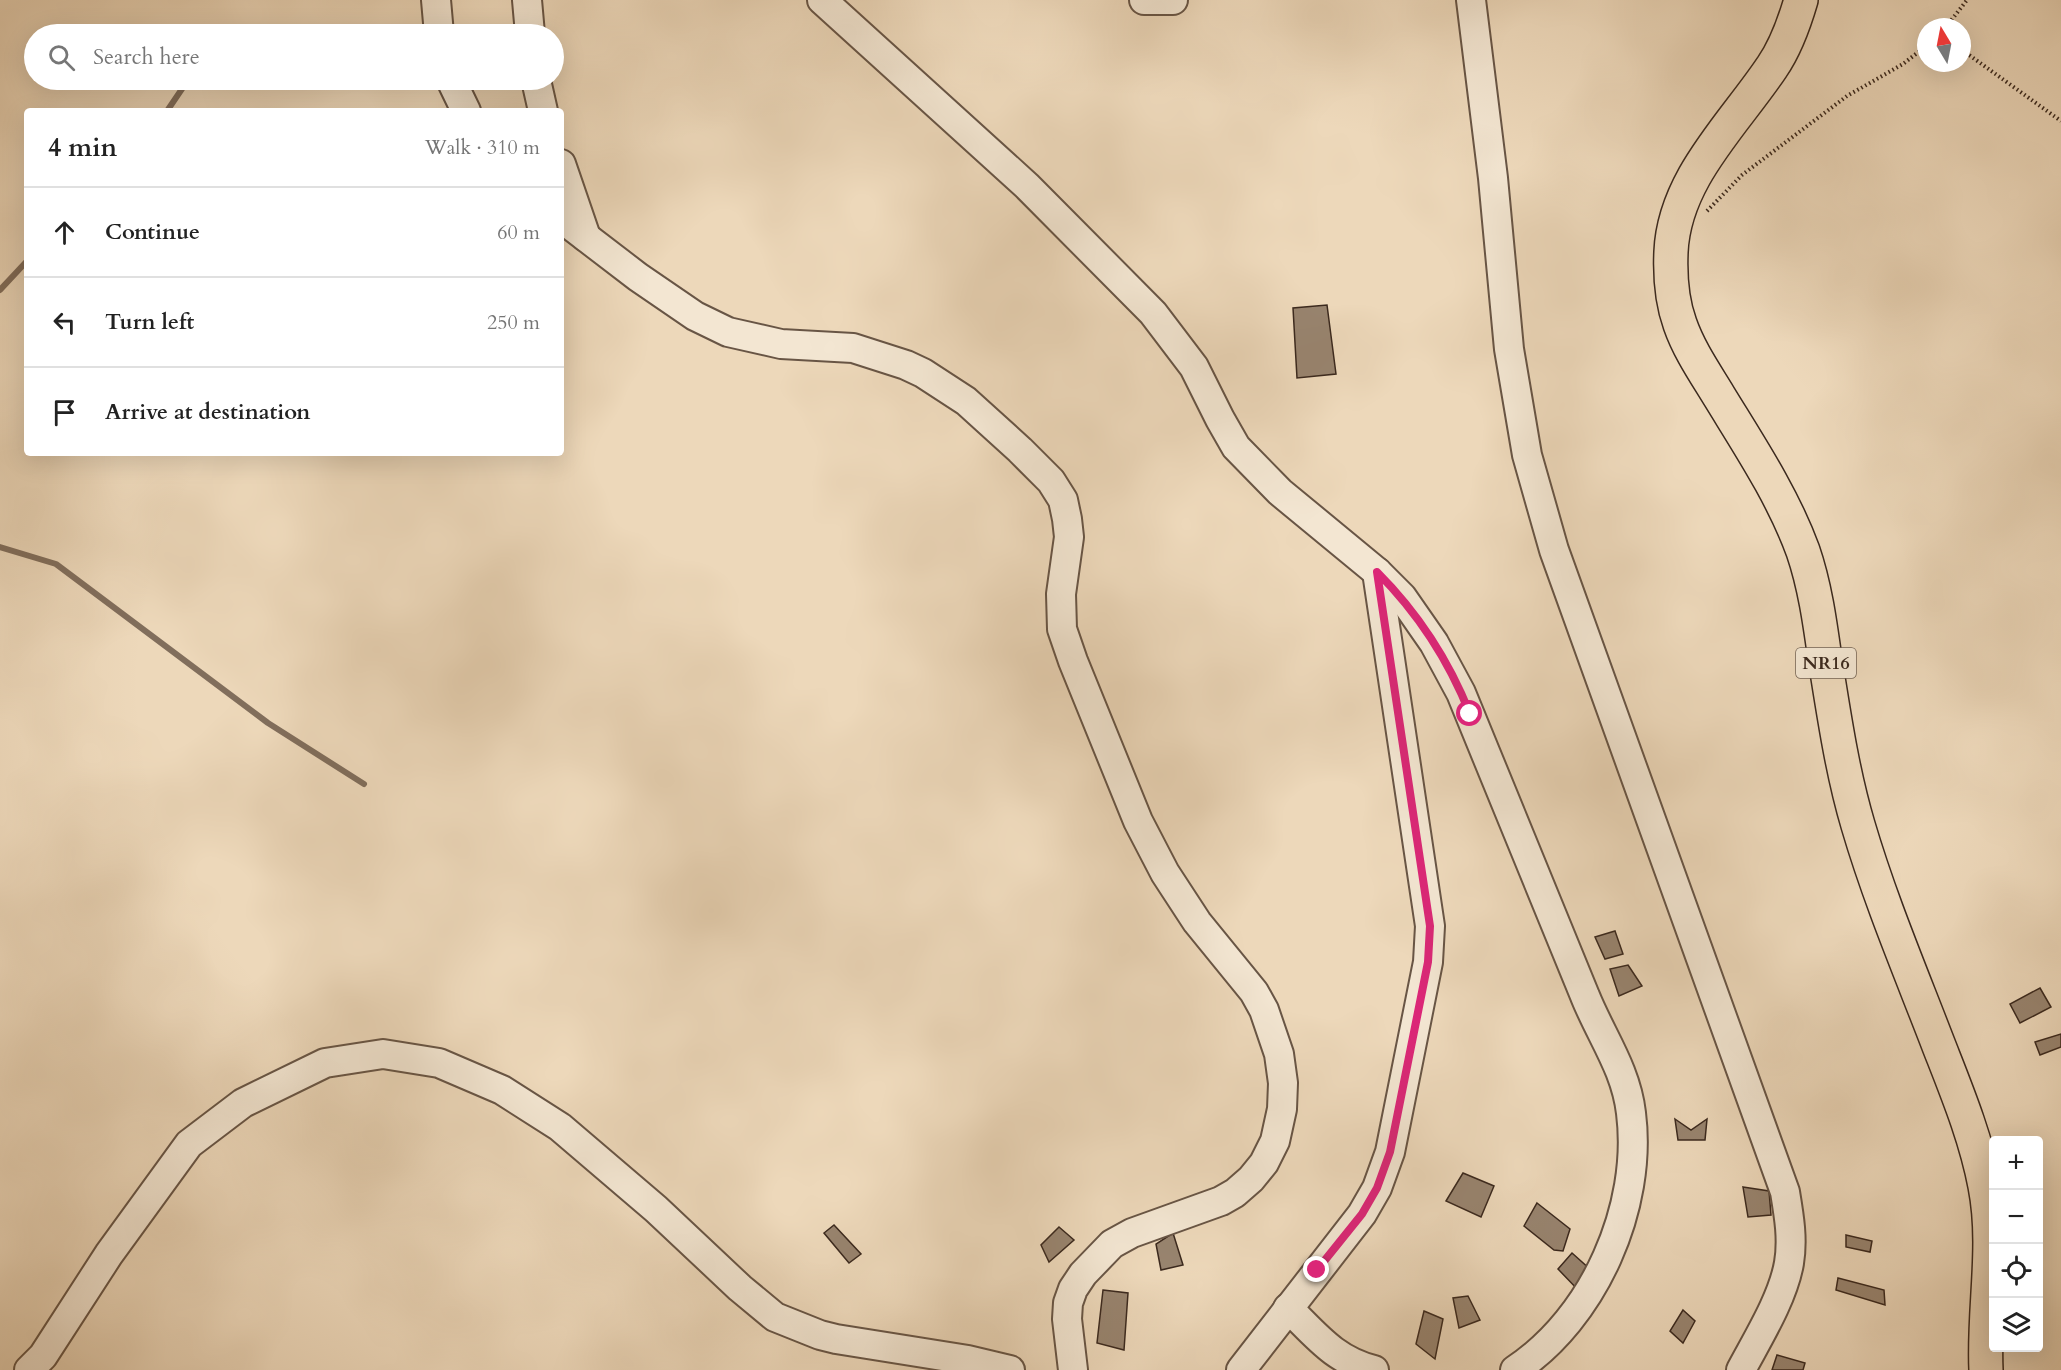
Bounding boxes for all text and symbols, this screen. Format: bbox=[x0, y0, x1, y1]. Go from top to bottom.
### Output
north arrow bbox=[1917, 18, 1971, 72]
search box bbox=[24, 24, 564, 90]
icon: search bbox=[45, 41, 78, 74]
text: Search here bbox=[93, 42, 200, 72]
text: 4 min bbox=[48, 130, 117, 165]
text: Walk · 310 m bbox=[425, 134, 540, 161]
icon: ahead bbox=[48, 216, 81, 249]
text: Continue bbox=[105, 217, 200, 247]
text: 60 m bbox=[497, 219, 540, 246]
icon: left bbox=[48, 306, 81, 339]
text: Turn left bbox=[105, 307, 194, 337]
text: 250 m bbox=[487, 309, 540, 336]
icon: arrive bbox=[48, 396, 81, 429]
text: Arrive at destination bbox=[105, 397, 310, 427]
road number: NR16 bbox=[1796, 648, 1856, 678]
route start bbox=[1456, 700, 1482, 726]
map controls bbox=[1989, 1136, 2043, 1352]
button: + bbox=[1989, 1136, 2043, 1190]
button: − bbox=[1989, 1190, 2043, 1244]
button: locate bbox=[1989, 1244, 2043, 1298]
route end bbox=[1303, 1256, 1329, 1282]
button: layers bbox=[1989, 1298, 2043, 1352]

